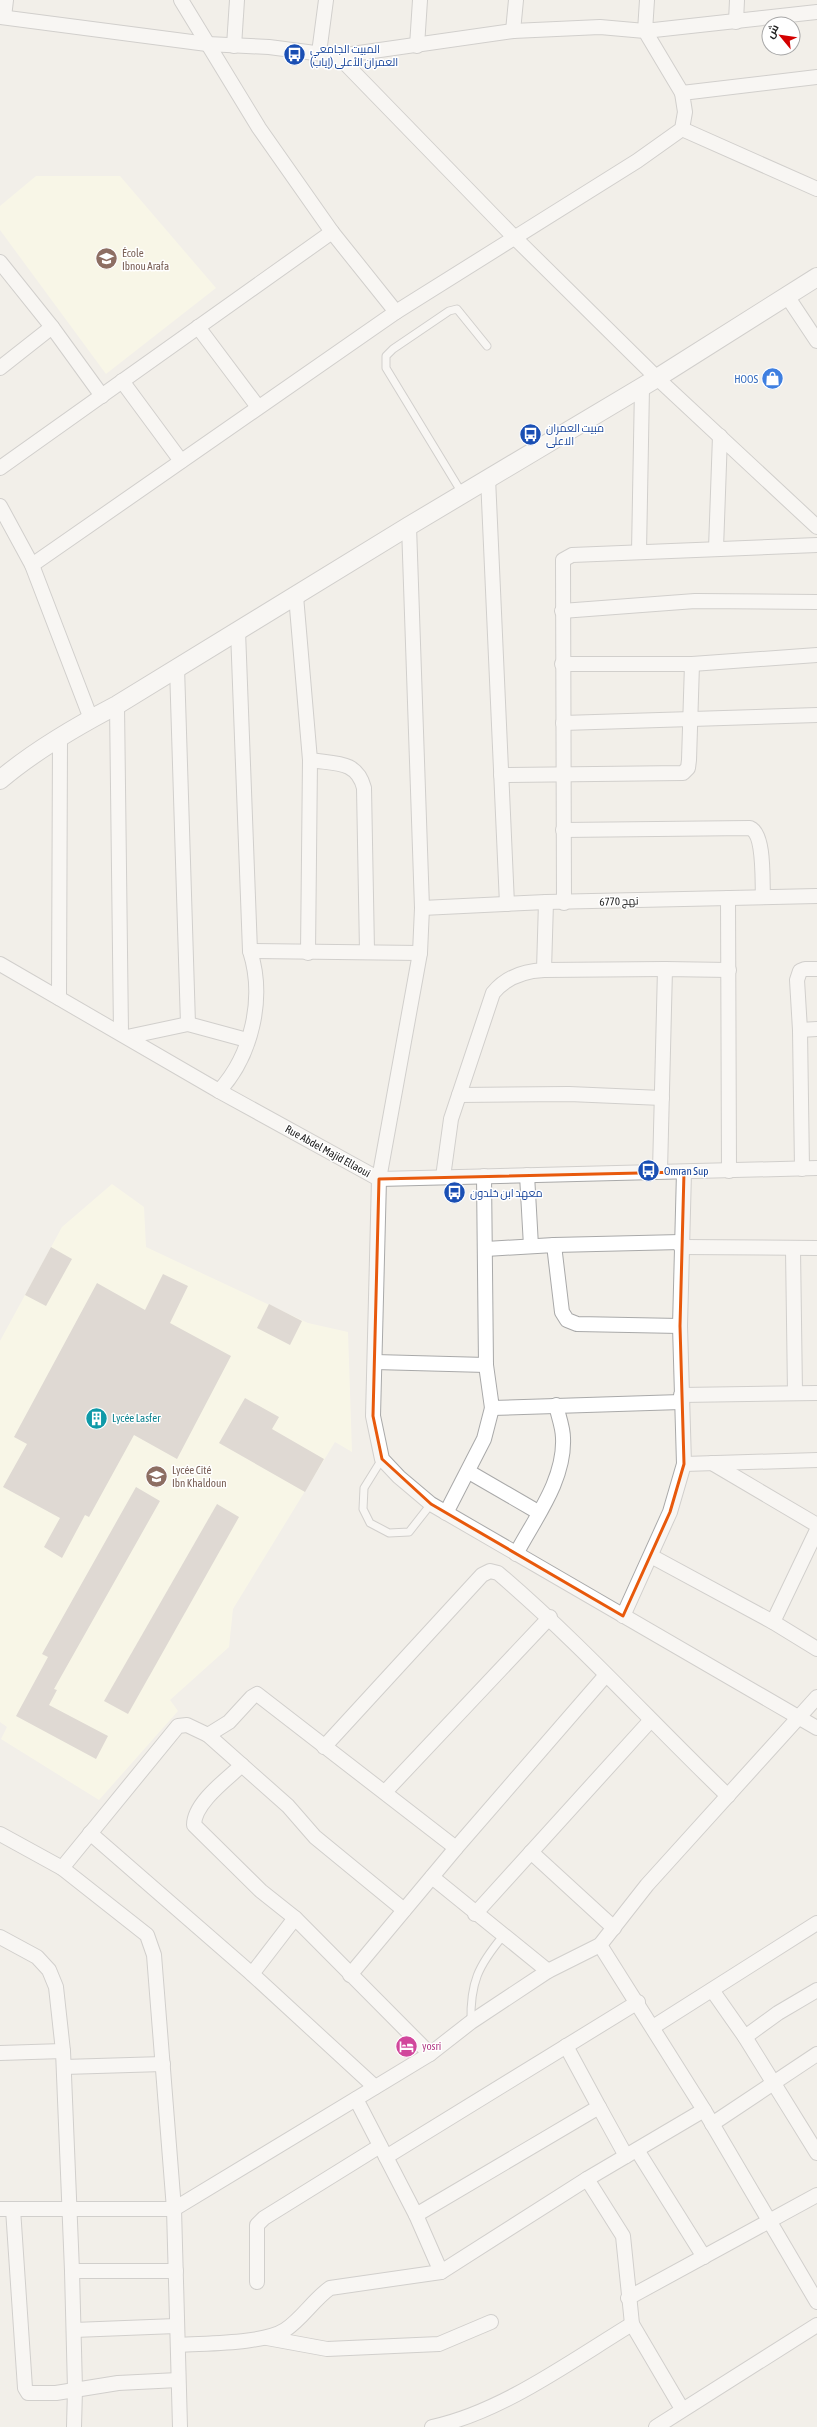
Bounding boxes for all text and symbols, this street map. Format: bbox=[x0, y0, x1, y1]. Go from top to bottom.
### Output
north arrow bbox=[761, 16, 801, 56]
text: ش bbox=[764, 22, 782, 41]
bus stop icon: المبيت الجامعي العمران الأعلى (إياب) bbox=[281, 42, 307, 68]
place label: المبيت الجامعي العمران الأعلى (إياب) bbox=[310, 43, 398, 69]
school or university icon: École Ibnou Arafa bbox=[93, 246, 119, 272]
place label: École Ibnou Arafa bbox=[122, 247, 169, 272]
shop icon: HOOS bbox=[760, 366, 786, 392]
place label: HOOS bbox=[734, 373, 758, 385]
bus stop icon: مبيت العمران الاعلى bbox=[518, 421, 544, 447]
place label: مبيت العمران الاعلى bbox=[546, 422, 604, 448]
street label: نهج 6770 bbox=[599, 894, 639, 910]
street label: Rue Abdel Majid Ellaoui bbox=[283, 1123, 373, 1179]
bus stop icon: Omran Sup bbox=[635, 1158, 661, 1184]
place label: Omran Sup bbox=[664, 1165, 708, 1177]
bus stop icon: معهد ابن خلدون bbox=[442, 1180, 468, 1206]
place label: معهد ابن خلدون bbox=[470, 1187, 543, 1200]
building icon: Lycée Lasfer bbox=[84, 1405, 110, 1431]
place label: Lycée Lasfer bbox=[112, 1412, 161, 1424]
school or university icon: Lycée Cité Ibn Khaldoun bbox=[144, 1463, 170, 1489]
place label: Lycée Cité Ibn Khaldoun bbox=[172, 1464, 227, 1489]
hotel icon: yosri bbox=[394, 2033, 420, 2059]
place label: yosri bbox=[422, 2040, 441, 2052]

